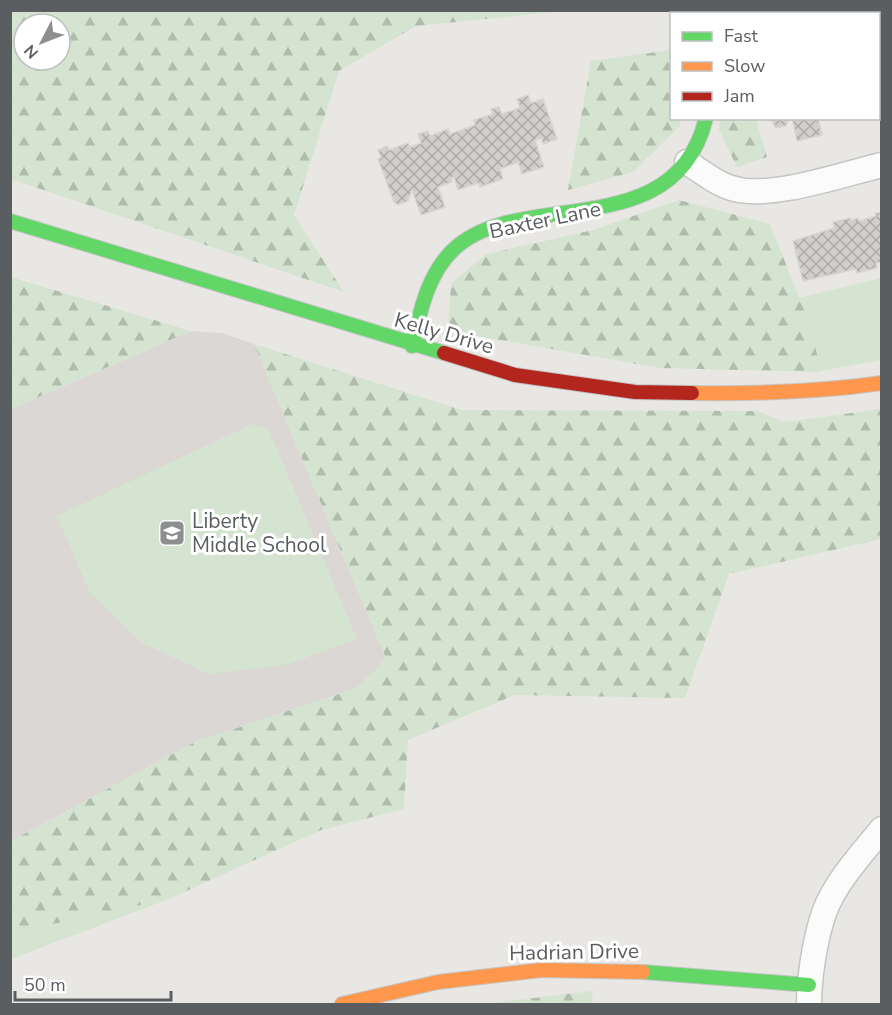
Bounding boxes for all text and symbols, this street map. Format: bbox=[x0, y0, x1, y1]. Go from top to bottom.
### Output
north arrow bbox=[12, 12, 72, 72]
legend bbox=[670, 12, 880, 120]
text: Fast bbox=[724, 24, 759, 48]
text: N bbox=[19, 40, 44, 63]
text: Slow bbox=[724, 54, 765, 78]
text: Jam bbox=[723, 84, 755, 108]
street label: Baxter Lane bbox=[487, 195, 603, 245]
street label: Kelly Drive bbox=[391, 305, 497, 361]
place label: Liberty Middle School bbox=[192, 507, 327, 559]
school or university icon: Liberty Middle School bbox=[157, 518, 187, 548]
street label: Hadrian Drive bbox=[509, 937, 639, 967]
scale bar bbox=[15, 964, 171, 1002]
text: 50 m bbox=[24, 973, 66, 997]

